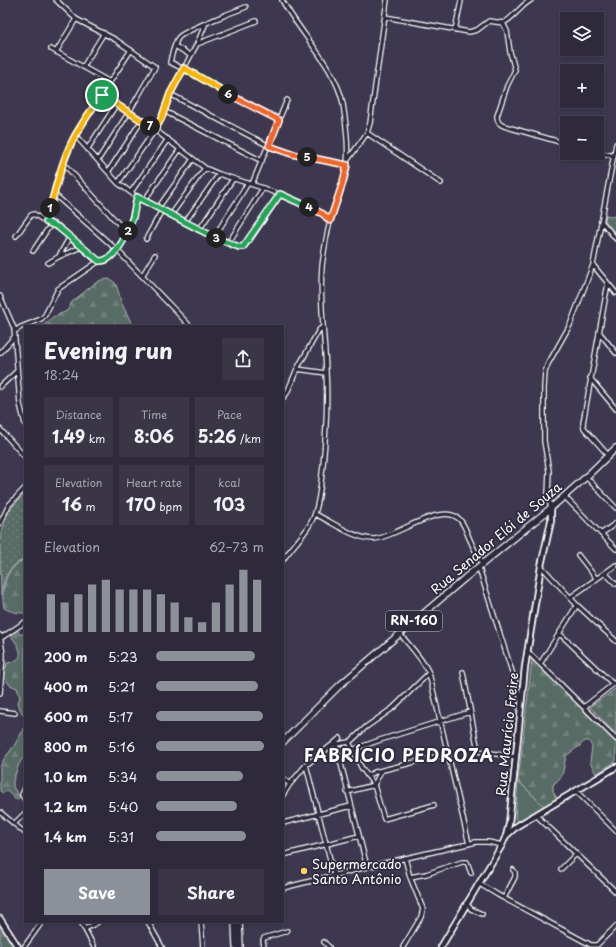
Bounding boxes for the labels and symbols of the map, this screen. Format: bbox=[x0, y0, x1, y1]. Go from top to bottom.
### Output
pin bbox=[85, 78, 119, 112]
pin: 6 bbox=[218, 84, 238, 104]
pin: 7 bbox=[140, 116, 160, 136]
pin: 5 bbox=[297, 147, 317, 167]
pin: 4 bbox=[299, 197, 319, 217]
pin: 1 bbox=[40, 198, 60, 218]
pin: 2 bbox=[118, 221, 138, 241]
pin: 3 bbox=[206, 228, 226, 248]
street label: Rua Senador Elói de Souza bbox=[426, 477, 566, 598]
road number: RN-160 bbox=[386, 611, 442, 631]
street label: Rua Maurício Freire bbox=[491, 671, 522, 797]
district label: FABRÍCIO PEDROZA bbox=[304, 742, 494, 768]
place label: Supermercado Santo Antônio bbox=[312, 854, 402, 888]
marker: Supermercado Santo Antônio bbox=[299, 866, 309, 876]

